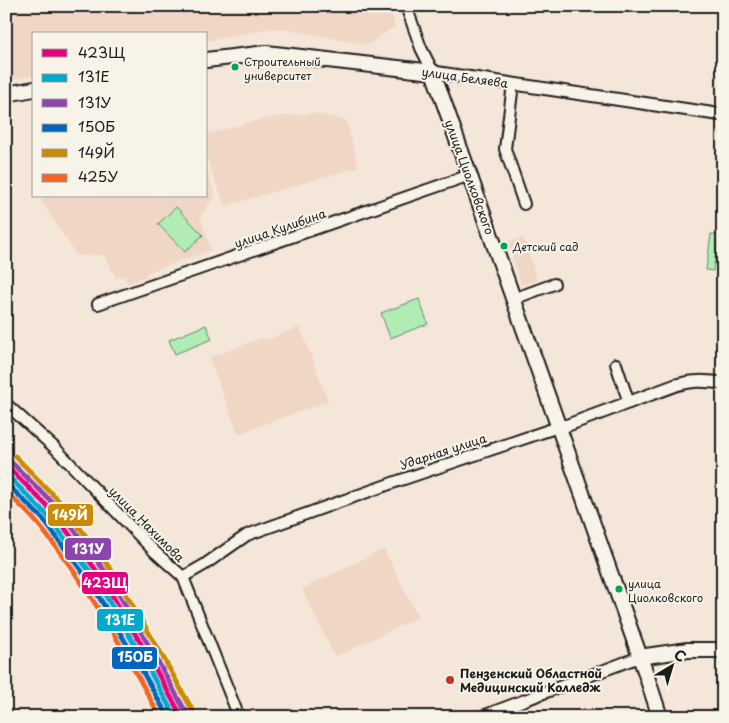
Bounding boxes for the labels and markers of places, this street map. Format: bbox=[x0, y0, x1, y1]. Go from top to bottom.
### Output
place label: Строительный университет bbox=[244, 53, 321, 84]
marker: Строительный университет bbox=[230, 62, 240, 72]
place label: Детский сад bbox=[512, 238, 578, 255]
marker: Детский сад bbox=[499, 241, 509, 251]
place label: улица Циолковского bbox=[628, 575, 703, 606]
marker: улица Циолковского bbox=[614, 584, 624, 594]
place label: Пензенский Областной Медицинский Колледж bbox=[460, 664, 602, 696]
marker: Пензенский Областной Медицинский Колледж bbox=[444, 674, 456, 686]

